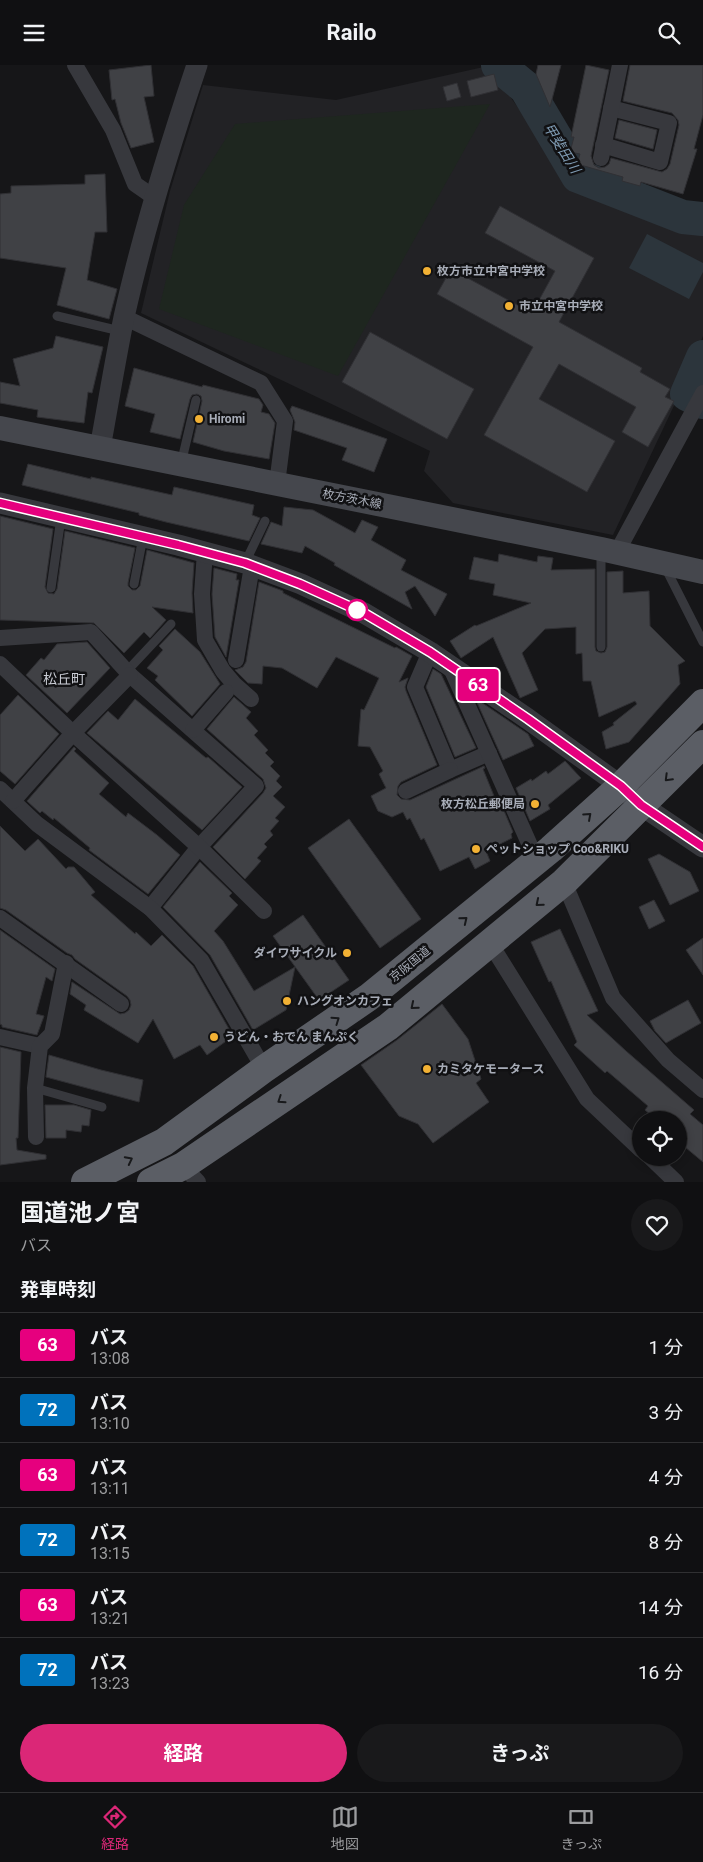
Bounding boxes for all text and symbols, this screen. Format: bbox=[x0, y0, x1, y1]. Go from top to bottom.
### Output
icon: menu bbox=[20, 19, 48, 47]
icon: search bbox=[655, 19, 683, 47]
text: Railo bbox=[327, 20, 376, 45]
water label: 甲斐田川 bbox=[540, 120, 585, 178]
place label: 枚方市立中宮中学校 bbox=[437, 264, 545, 278]
marker: 枚方市立中宮中学校 bbox=[421, 265, 433, 277]
place label: 市立中宮中学校 bbox=[519, 299, 603, 313]
marker: 市立中宮中学校 bbox=[503, 300, 515, 312]
place label: Hiromi bbox=[209, 412, 245, 426]
marker: Hiromi bbox=[193, 413, 205, 425]
street label: 枚方茨木線 bbox=[321, 486, 383, 512]
unlabelled marker bbox=[346, 599, 368, 621]
line badge: 63 bbox=[456, 669, 500, 701]
district label: 松丘町 bbox=[43, 671, 85, 687]
text: 63 bbox=[468, 674, 488, 695]
one-way arrow bbox=[665, 772, 674, 781]
place label: 枚方松丘郵便局 bbox=[441, 797, 525, 811]
marker: 枚方松丘郵便局 bbox=[529, 798, 541, 810]
one-way arrow bbox=[583, 813, 592, 822]
place label: ペットショップ Coo&RIKU bbox=[486, 842, 629, 856]
marker: ペットショップ Coo&RIKU bbox=[470, 843, 482, 855]
one-way arrow bbox=[536, 897, 545, 905]
one-way arrow bbox=[458, 918, 467, 926]
street label: 京阪国道 bbox=[387, 943, 433, 985]
place label: ダイワサイクル bbox=[254, 946, 337, 960]
marker: ダイワサイクル bbox=[341, 947, 353, 959]
place label: ハングオンカフェ bbox=[297, 994, 393, 1008]
marker: ハングオンカフェ bbox=[281, 995, 293, 1007]
one-way arrow bbox=[410, 1001, 419, 1010]
one-way arrow bbox=[330, 1017, 340, 1026]
place label: うどん・おでん まんぷく bbox=[224, 1030, 359, 1044]
marker: うどん・おでん まんぷく bbox=[208, 1031, 220, 1043]
place label: カミタケモータース bbox=[437, 1062, 544, 1076]
marker: カミタケモータース bbox=[421, 1063, 433, 1075]
one-way arrow bbox=[277, 1094, 287, 1103]
map controls bbox=[632, 1111, 687, 1166]
button: locate bbox=[632, 1111, 687, 1166]
one-way arrow bbox=[124, 1156, 133, 1166]
text: 国道池ノ宮 bbox=[20, 1199, 140, 1227]
button: heart bbox=[631, 1199, 683, 1251]
text: バス bbox=[20, 1236, 52, 1255]
text: 発車時刻 bbox=[20, 1278, 96, 1301]
text: バス bbox=[90, 1326, 128, 1349]
text: 63 bbox=[37, 1334, 58, 1355]
text: 1 分 bbox=[649, 1336, 683, 1359]
text: 13:08 bbox=[90, 1349, 130, 1368]
text: バス bbox=[90, 1391, 128, 1414]
text: 72 bbox=[37, 1399, 58, 1420]
text: 3 分 bbox=[649, 1401, 683, 1424]
text: 13:10 bbox=[90, 1414, 130, 1433]
text: バス bbox=[90, 1456, 128, 1479]
text: 63 bbox=[37, 1464, 58, 1485]
text: 4 分 bbox=[649, 1466, 683, 1489]
text: 13:11 bbox=[90, 1479, 130, 1498]
text: バス bbox=[90, 1521, 128, 1544]
text: 72 bbox=[37, 1529, 58, 1550]
text: 8 分 bbox=[649, 1531, 683, 1554]
text: 13:15 bbox=[90, 1544, 130, 1563]
text: バス bbox=[90, 1586, 128, 1609]
text: 63 bbox=[37, 1594, 58, 1615]
text: 14 分 bbox=[638, 1596, 683, 1619]
text: 13:21 bbox=[90, 1609, 130, 1628]
text: バス bbox=[90, 1651, 128, 1674]
text: 72 bbox=[37, 1659, 58, 1680]
text: 16 分 bbox=[638, 1661, 683, 1684]
text: 13:23 bbox=[90, 1674, 130, 1693]
button: 経路 bbox=[20, 1724, 347, 1782]
button: きっぷ bbox=[357, 1724, 683, 1782]
tab: 経路 bbox=[101, 1803, 129, 1853]
tab: 地図 bbox=[331, 1803, 359, 1853]
tab: きっぷ bbox=[561, 1803, 602, 1853]

